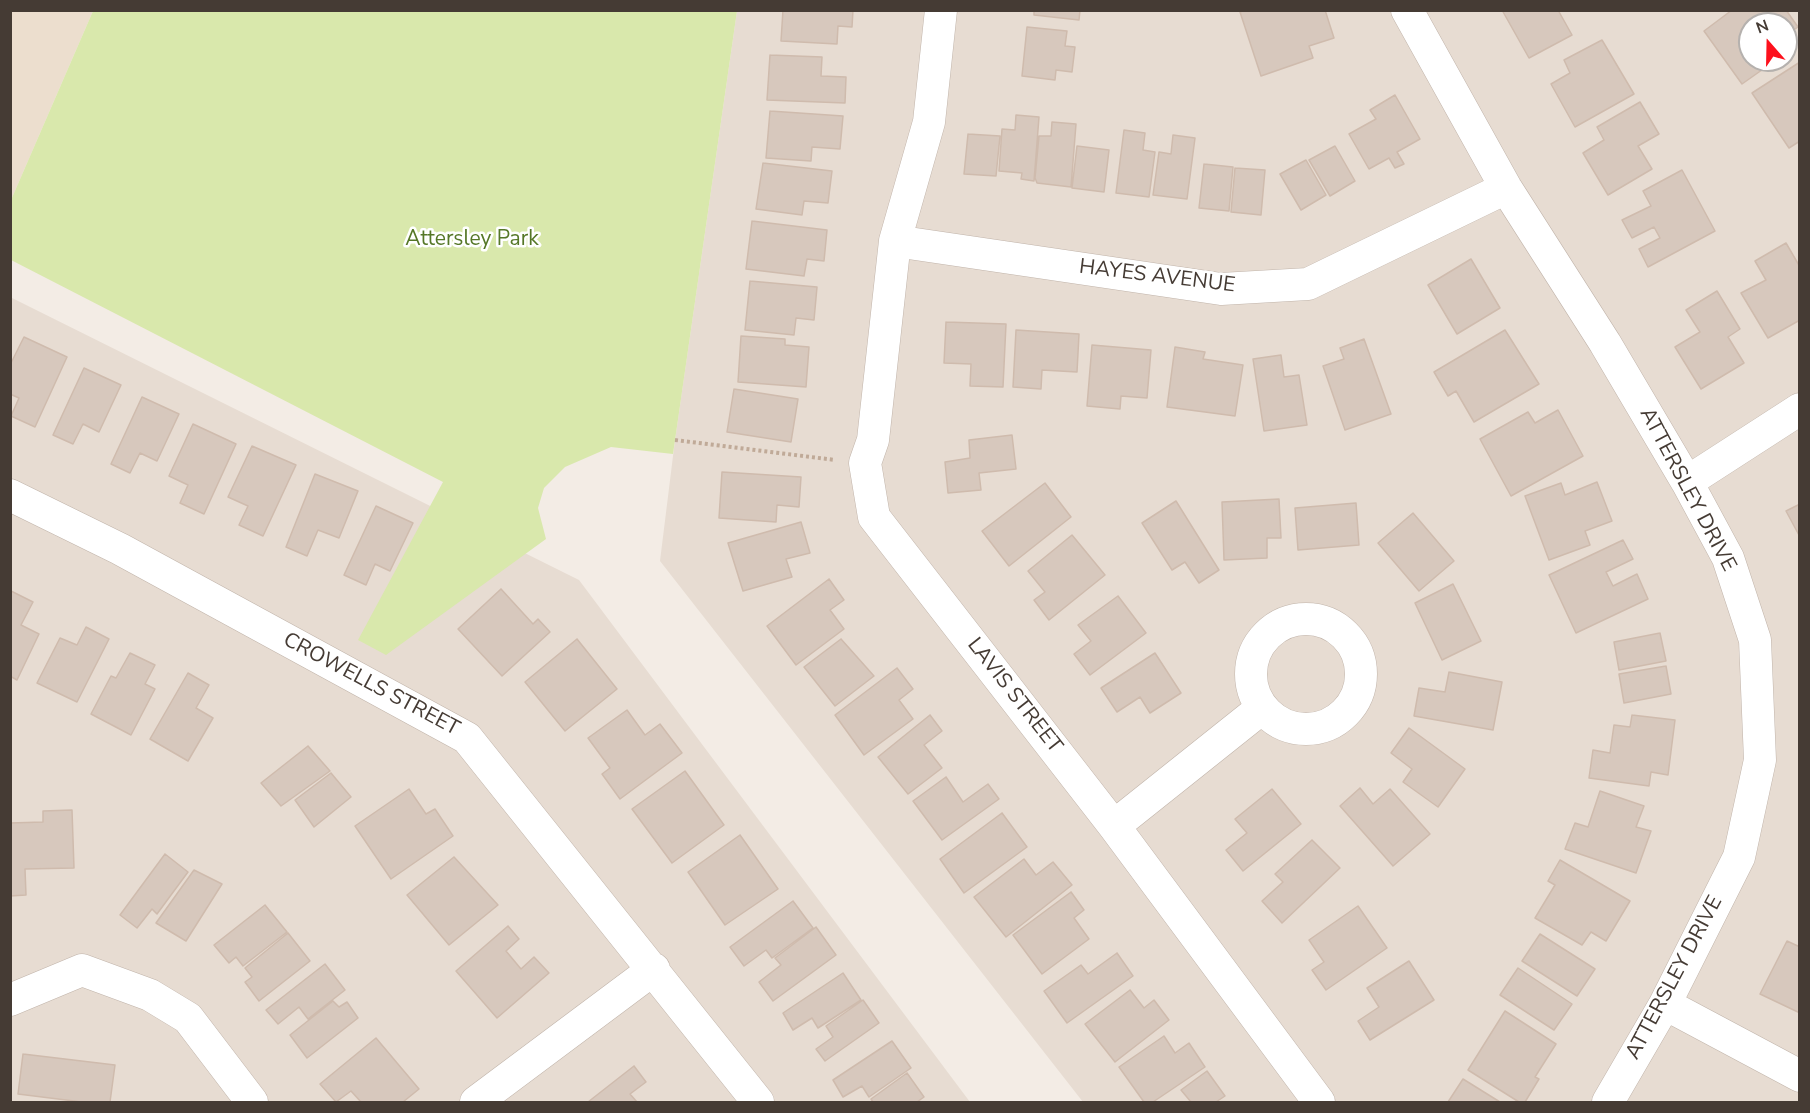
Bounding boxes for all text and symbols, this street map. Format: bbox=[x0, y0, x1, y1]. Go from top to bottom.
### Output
north arrow bbox=[1738, 12, 1798, 72]
text: N bbox=[1753, 15, 1772, 39]
park label: Attersley Park bbox=[405, 227, 539, 253]
street label: HAYES AVENUE bbox=[1078, 255, 1236, 299]
street label: ATTERSLEY DRIVE bbox=[1633, 404, 1741, 576]
street label: CROWELLS STREET bbox=[279, 628, 463, 742]
street label: LAVIS STREET bbox=[961, 633, 1067, 759]
street label: ATTERSLEY DRIVE bbox=[1621, 892, 1729, 1064]

